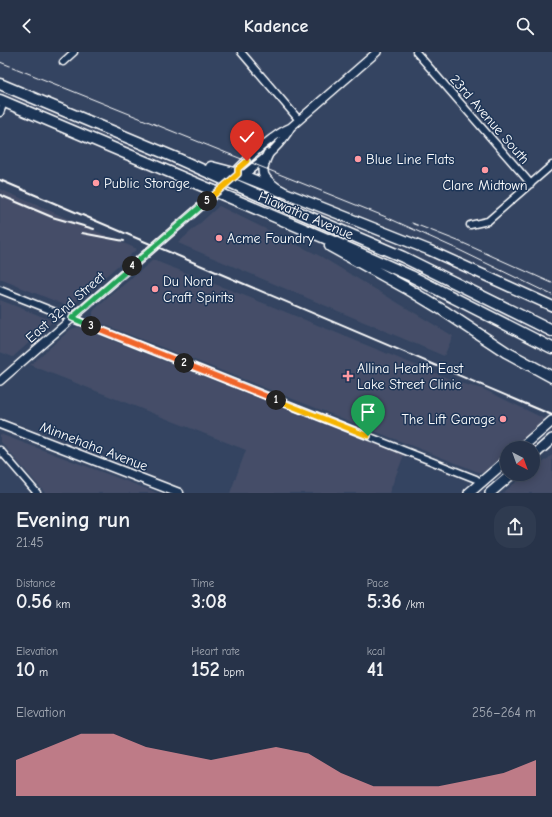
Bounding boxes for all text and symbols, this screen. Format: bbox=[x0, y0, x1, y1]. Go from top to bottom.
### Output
icon: back bbox=[16, 15, 38, 37]
icon: search bbox=[514, 15, 536, 37]
text: Kadence bbox=[244, 16, 308, 37]
street label: 23rd Avenue South bbox=[446, 71, 533, 167]
pin bbox=[230, 120, 264, 161]
icon: check bbox=[236, 126, 258, 148]
place label: Blue Line Flats bbox=[366, 151, 455, 168]
marker: Blue Line Flats bbox=[353, 154, 363, 164]
marker: Clare Midtown bbox=[480, 165, 490, 175]
place label: Public Storage bbox=[104, 175, 190, 192]
place label: Clare Midtown bbox=[442, 177, 528, 194]
marker: Public Storage bbox=[91, 178, 101, 188]
street label: Hiawatha Avenue bbox=[256, 188, 356, 243]
pin: 5 bbox=[197, 191, 217, 211]
text: 5 bbox=[204, 194, 210, 207]
place label: Acme Foundry bbox=[227, 230, 315, 247]
marker: Acme Foundry bbox=[214, 233, 224, 243]
pin: 4 bbox=[122, 256, 142, 276]
text: 4 bbox=[129, 259, 135, 272]
street label: East 32nd Street bbox=[22, 268, 108, 346]
place label: Du Nord Craft Spirits bbox=[163, 273, 234, 306]
marker: Du Nord Craft Spirits bbox=[150, 284, 160, 294]
pin: 3 bbox=[81, 316, 101, 336]
pin: 2 bbox=[174, 353, 194, 373]
text: 2 bbox=[181, 356, 187, 369]
place label: Allina Health East Lake Street Clinic bbox=[357, 360, 464, 393]
marker: Allina Health East Lake Street Clinic bbox=[342, 370, 354, 382]
pin: 1 bbox=[266, 390, 286, 410]
text: 1 bbox=[274, 393, 278, 406]
pin bbox=[351, 395, 385, 436]
icon: arrive bbox=[357, 401, 379, 423]
place label: The Lift Garage bbox=[402, 411, 495, 428]
marker: The Lift Garage bbox=[498, 414, 508, 424]
street label: Minnehaha Avenue bbox=[37, 418, 150, 475]
north arrow bbox=[500, 441, 540, 481]
map controls bbox=[500, 441, 540, 481]
button: share bbox=[494, 506, 536, 548]
text: Evening run bbox=[16, 507, 130, 533]
text: 21:45 bbox=[16, 535, 44, 550]
text: Distance bbox=[16, 577, 55, 590]
text: Time bbox=[191, 577, 214, 590]
text: Pace bbox=[367, 577, 389, 590]
text: 0.56 bbox=[16, 590, 52, 613]
text: 3:08 bbox=[191, 590, 227, 613]
text: 5:36 bbox=[367, 590, 402, 613]
text: km bbox=[52, 598, 70, 611]
text: /km bbox=[402, 598, 425, 611]
text: Elevation bbox=[16, 645, 58, 658]
text: Heart rate bbox=[191, 645, 240, 658]
text: kcal bbox=[367, 645, 385, 658]
text: 10 bbox=[16, 658, 35, 681]
text: 152 bbox=[191, 658, 220, 681]
text: 41 bbox=[367, 658, 384, 681]
text: m bbox=[35, 666, 48, 679]
text: bpm bbox=[220, 666, 244, 679]
text: Elevation bbox=[16, 705, 66, 720]
text: 256–264 m bbox=[472, 705, 536, 720]

